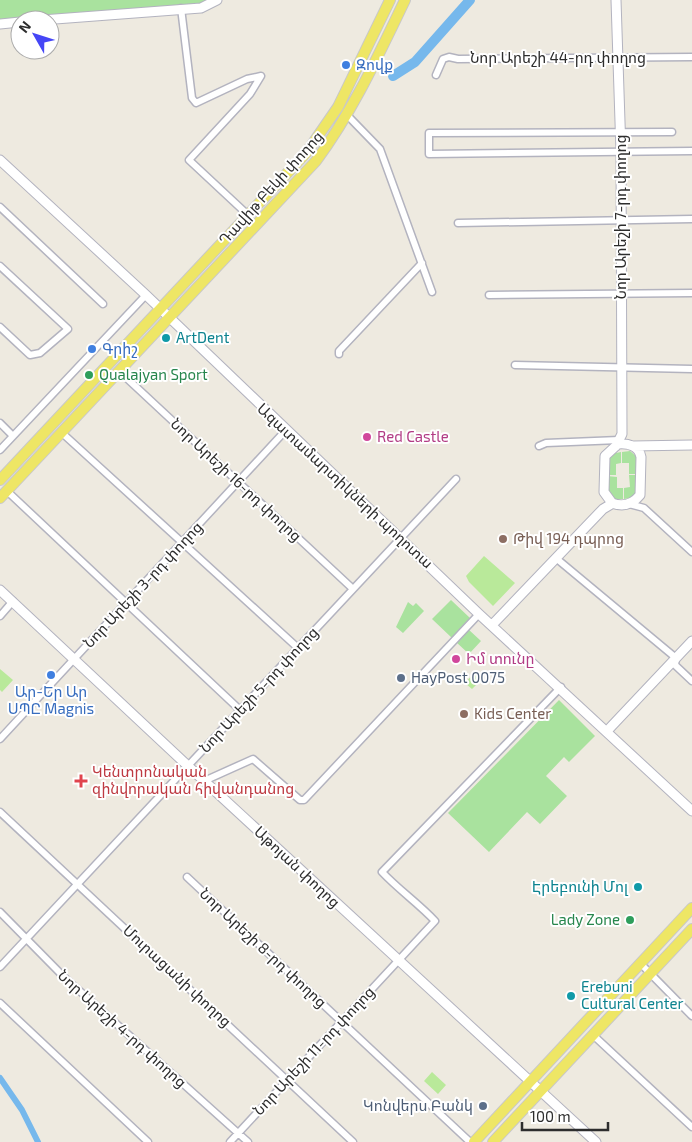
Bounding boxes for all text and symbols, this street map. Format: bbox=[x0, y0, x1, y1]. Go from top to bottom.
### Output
north arrow bbox=[10, 10, 60, 60]
text: N bbox=[15, 17, 34, 36]
street label: Նոր Արեշի 44-րդ փողոց bbox=[470, 48, 646, 67]
place label: Զովք bbox=[356, 55, 393, 74]
marker: Զովք bbox=[340, 59, 352, 71]
street label: Դավիթ Բեկի փողոց bbox=[214, 127, 327, 249]
street label: Նոր Արեշի 7-րդ փողոց bbox=[611, 134, 630, 300]
place label: ArtDent bbox=[176, 328, 230, 346]
marker: ArtDent bbox=[160, 332, 172, 344]
place label: Գրիշ bbox=[102, 339, 138, 358]
marker: Գրիշ bbox=[86, 343, 98, 355]
place label: Qualajyan Sport bbox=[99, 365, 208, 384]
marker: Qualajyan Sport bbox=[83, 369, 95, 381]
street label: Ազատամարտիկների պողոտա bbox=[253, 399, 437, 572]
street label: Նոր Արեշի 16-րդ փողոց bbox=[167, 414, 306, 545]
place label: Red Castle bbox=[377, 427, 449, 445]
marker: Red Castle bbox=[361, 431, 373, 443]
street label: Նոր Արեշի 3-րդ փողոց bbox=[79, 517, 206, 652]
place label: Թիվ 194 դպրոց bbox=[513, 529, 624, 548]
marker: Թիվ 194 դպրոց bbox=[497, 533, 509, 545]
street label: Նոր Արեշի 5-րդ փողոց bbox=[195, 623, 322, 757]
place label: Իմ տունը bbox=[466, 649, 534, 668]
marker: Իմ տունը bbox=[450, 653, 462, 665]
place label: HayPost 0075 bbox=[411, 668, 505, 686]
marker: Ար-Եր Ար ՍՊԸ Magnis bbox=[45, 669, 57, 681]
marker: HayPost 0075 bbox=[395, 672, 407, 684]
place label: Ար-Եր Ար ՍՊԸ Magnis bbox=[8, 682, 94, 717]
place label: Kids Center bbox=[474, 704, 551, 722]
marker: Kids Center bbox=[458, 708, 470, 720]
place label: Կենտրոնական զինվորական հիվանդանոց bbox=[92, 762, 294, 798]
marker: Կենտրոնական զինվորական հիվանդանոց bbox=[74, 774, 88, 788]
street label: Աթոյան փողոց bbox=[250, 822, 344, 911]
place label: Էրեբունի Մոլ bbox=[532, 877, 629, 896]
marker: Էրեբունի Մոլ bbox=[632, 881, 644, 893]
street label: Նոր Արեշի 8-րդ փողոց bbox=[196, 884, 331, 1011]
place label: Lady Zone bbox=[551, 910, 620, 928]
marker: Lady Zone bbox=[624, 914, 636, 926]
street label: Մուրացանի փողոց bbox=[119, 920, 236, 1031]
street label: Նոր Արեշի 4-րդ փողոց bbox=[54, 966, 191, 1092]
place label: Erebuni Cultural Center bbox=[581, 977, 684, 1012]
street label: Նոր Արեշի 11-րդ փողոց bbox=[249, 982, 378, 1119]
marker: Erebuni Cultural Center bbox=[565, 990, 577, 1002]
place label: Կոնվերս Բանկ bbox=[363, 1096, 473, 1115]
marker: Կոնվերս Բանկ bbox=[477, 1100, 489, 1112]
scale bar bbox=[522, 1100, 608, 1132]
text: 100 m bbox=[530, 1107, 571, 1125]

